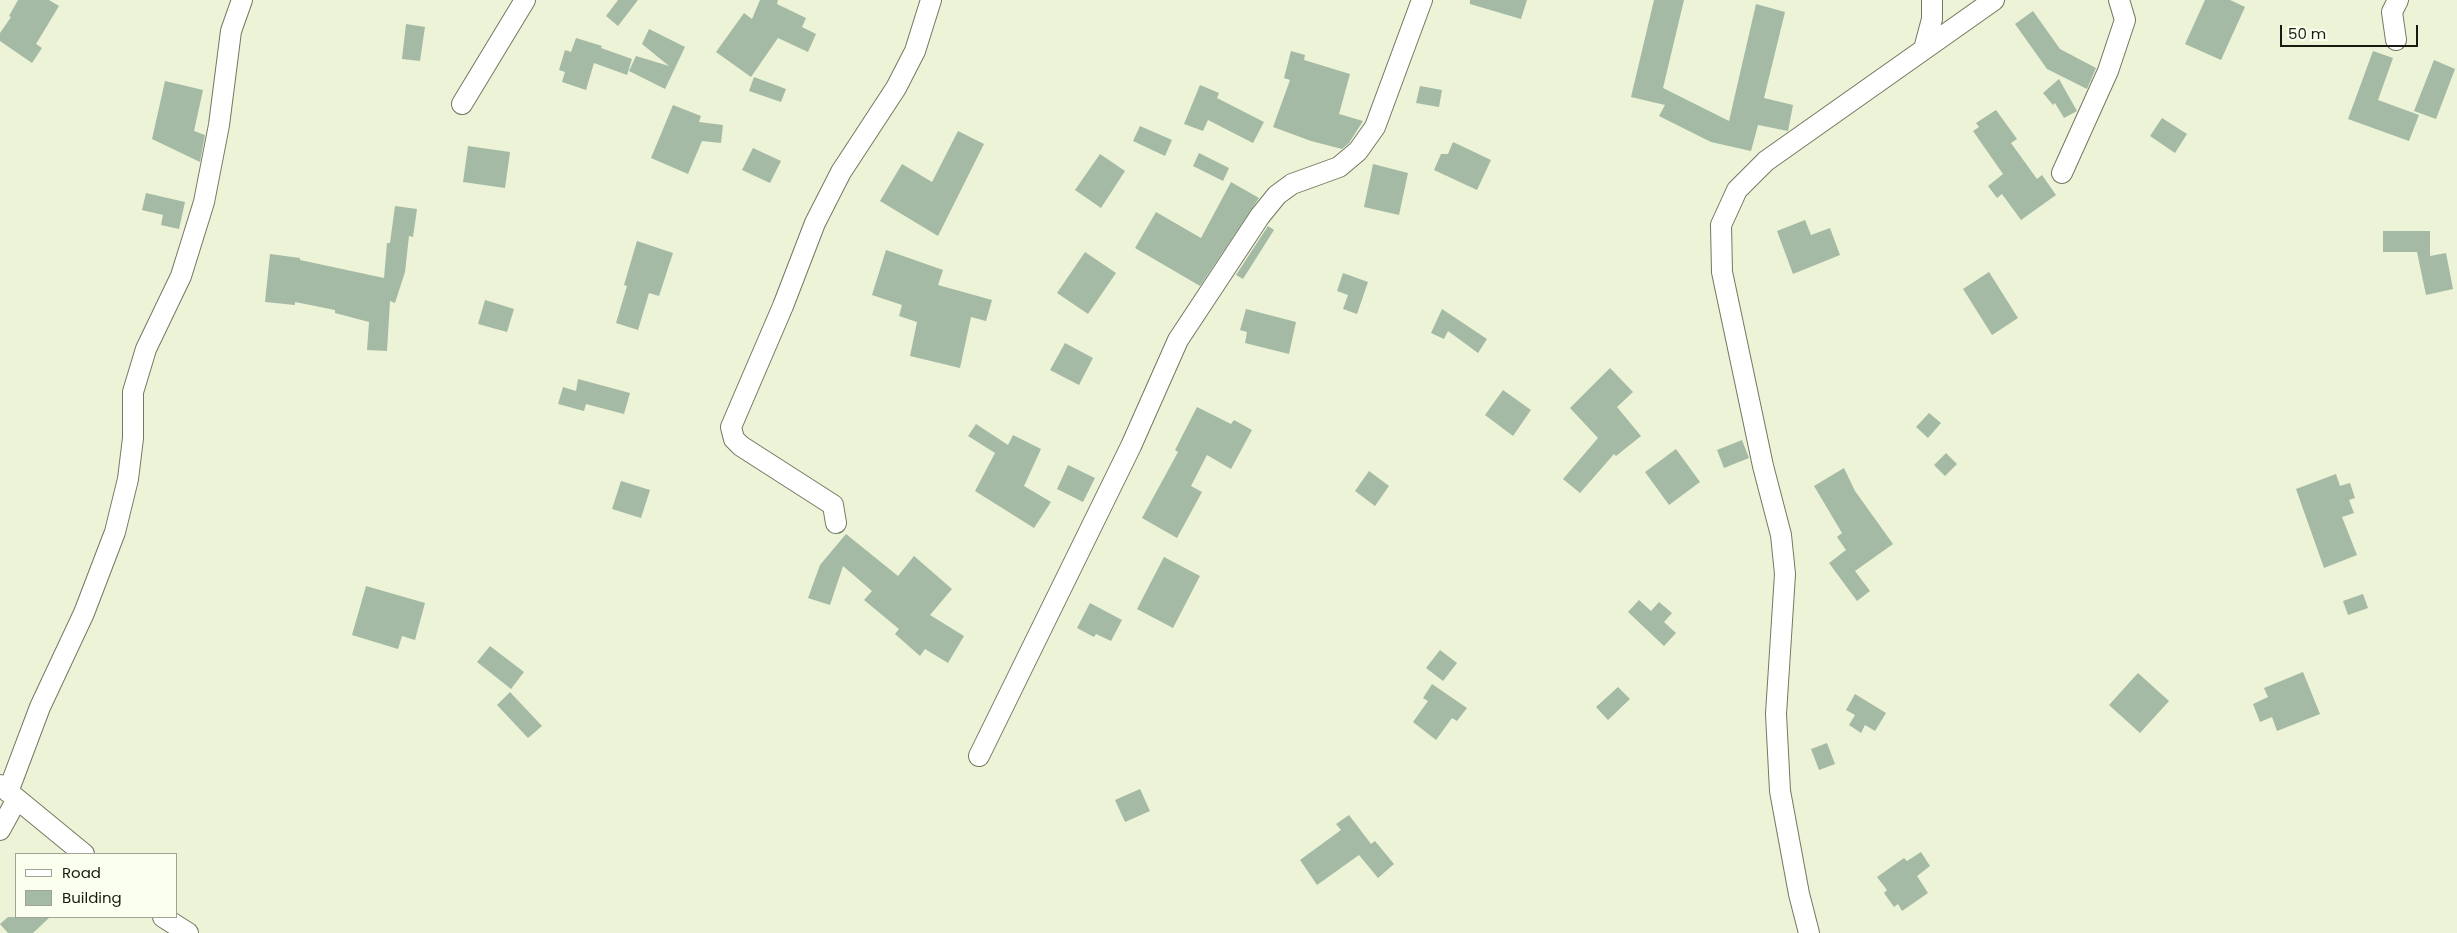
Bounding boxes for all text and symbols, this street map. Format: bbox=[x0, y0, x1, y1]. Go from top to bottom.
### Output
scale bar bbox=[2282, 15, 2420, 47]
text: 50 m bbox=[2288, 23, 2326, 44]
legend bbox=[15, 853, 178, 918]
text: Road bbox=[62, 862, 101, 883]
text: Building bbox=[62, 887, 122, 908]

